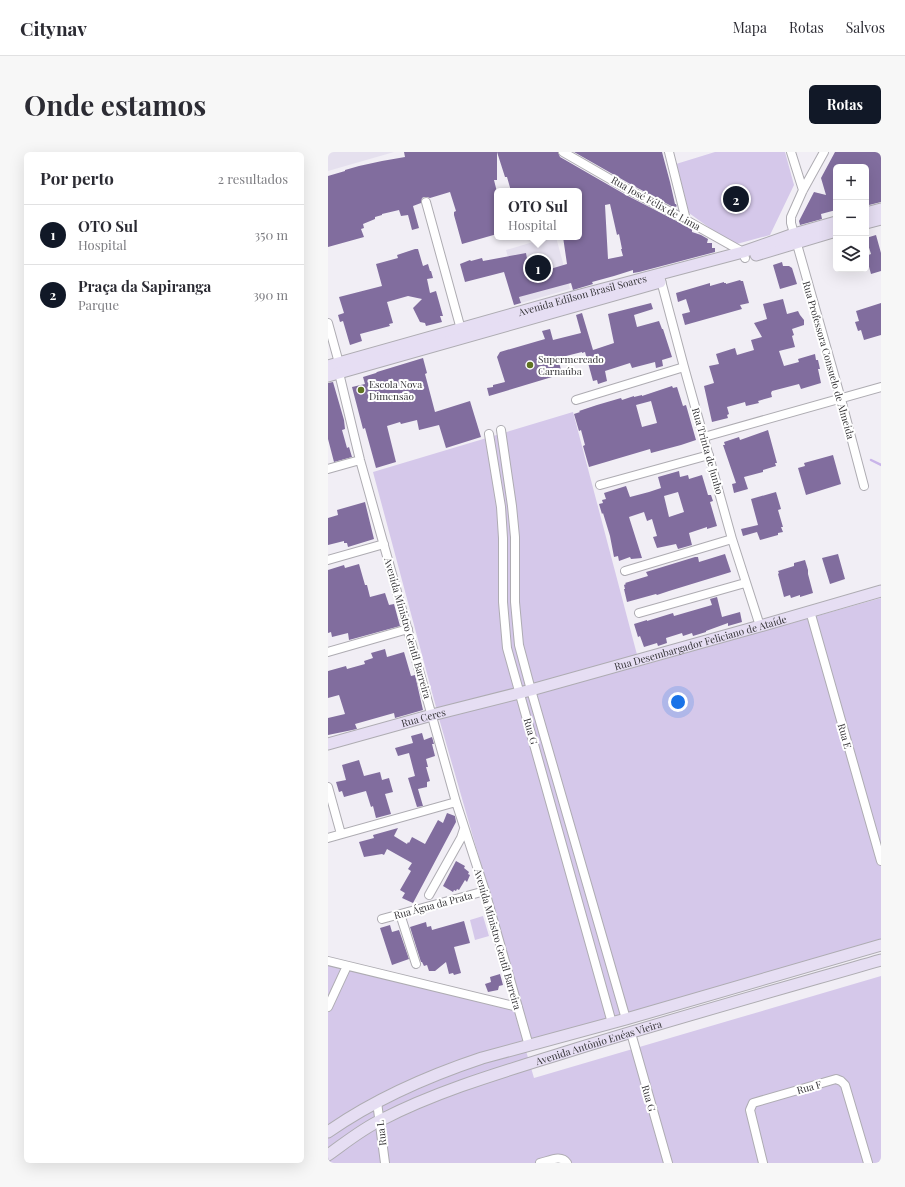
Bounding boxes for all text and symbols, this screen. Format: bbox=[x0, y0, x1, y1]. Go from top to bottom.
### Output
text: Citynav bbox=[20, 15, 87, 41]
text: Mapa bbox=[733, 18, 767, 37]
text: Rotas bbox=[789, 18, 824, 37]
text: Salvos bbox=[846, 18, 885, 37]
button: Rotas bbox=[809, 85, 881, 124]
text: Onde estamos bbox=[24, 86, 206, 123]
map controls bbox=[833, 164, 869, 272]
button: + bbox=[833, 164, 869, 200]
text: Por perto bbox=[40, 167, 114, 189]
text: 2 resultados bbox=[218, 170, 288, 187]
street label: Rua José Félix de Lima bbox=[609, 173, 703, 233]
pin: 2 bbox=[723, 184, 749, 214]
popup bbox=[494, 188, 582, 240]
text: OTO Sul bbox=[508, 196, 568, 216]
button: − bbox=[833, 200, 869, 236]
text: OTO Sul bbox=[78, 216, 138, 236]
text: Hospital bbox=[508, 216, 557, 233]
text: 1 bbox=[51, 226, 55, 243]
text: 350 m bbox=[254, 226, 288, 243]
text: Hospital bbox=[78, 236, 127, 253]
button: layers bbox=[833, 236, 869, 272]
pin: 1 bbox=[525, 253, 551, 283]
street label: Avenida Edilson Brasil Soares bbox=[515, 271, 648, 319]
text: Praça da Sapiranga bbox=[78, 276, 211, 296]
street label: Rua Professora Consuelo de Almeida bbox=[800, 279, 858, 441]
text: 2 bbox=[50, 286, 56, 303]
text: 390 m bbox=[253, 286, 288, 303]
text: Parque bbox=[78, 296, 119, 313]
place label: Supermercado Carnaúba bbox=[538, 352, 604, 378]
marker: Supermercado Carnaúba bbox=[525, 360, 535, 370]
place label: Escola Nova Dimensão bbox=[369, 377, 422, 403]
marker: Escola Nova Dimensão bbox=[356, 385, 366, 395]
street label: Rua Trinta de Junho bbox=[689, 406, 727, 496]
street label: Avenida Ministro Gentil Barreira bbox=[381, 555, 435, 700]
street label: Rua Desembargador Feliciano de Ataíde bbox=[613, 612, 788, 673]
your location bbox=[668, 692, 688, 712]
street label: Rua Ceres bbox=[400, 705, 447, 730]
street label: Rua G bbox=[521, 716, 541, 746]
street label: Rua E bbox=[835, 722, 855, 750]
street label: Avenida Ministro Gentil Barreira bbox=[471, 866, 525, 1011]
street label: Rua Água da Prata bbox=[392, 888, 474, 922]
street label: Avenida Antônio Enéas Vieira bbox=[533, 1016, 663, 1068]
street label: Rua F bbox=[795, 1077, 823, 1097]
street label: Rua G bbox=[639, 1083, 659, 1113]
street label: Rua L bbox=[372, 1119, 390, 1147]

